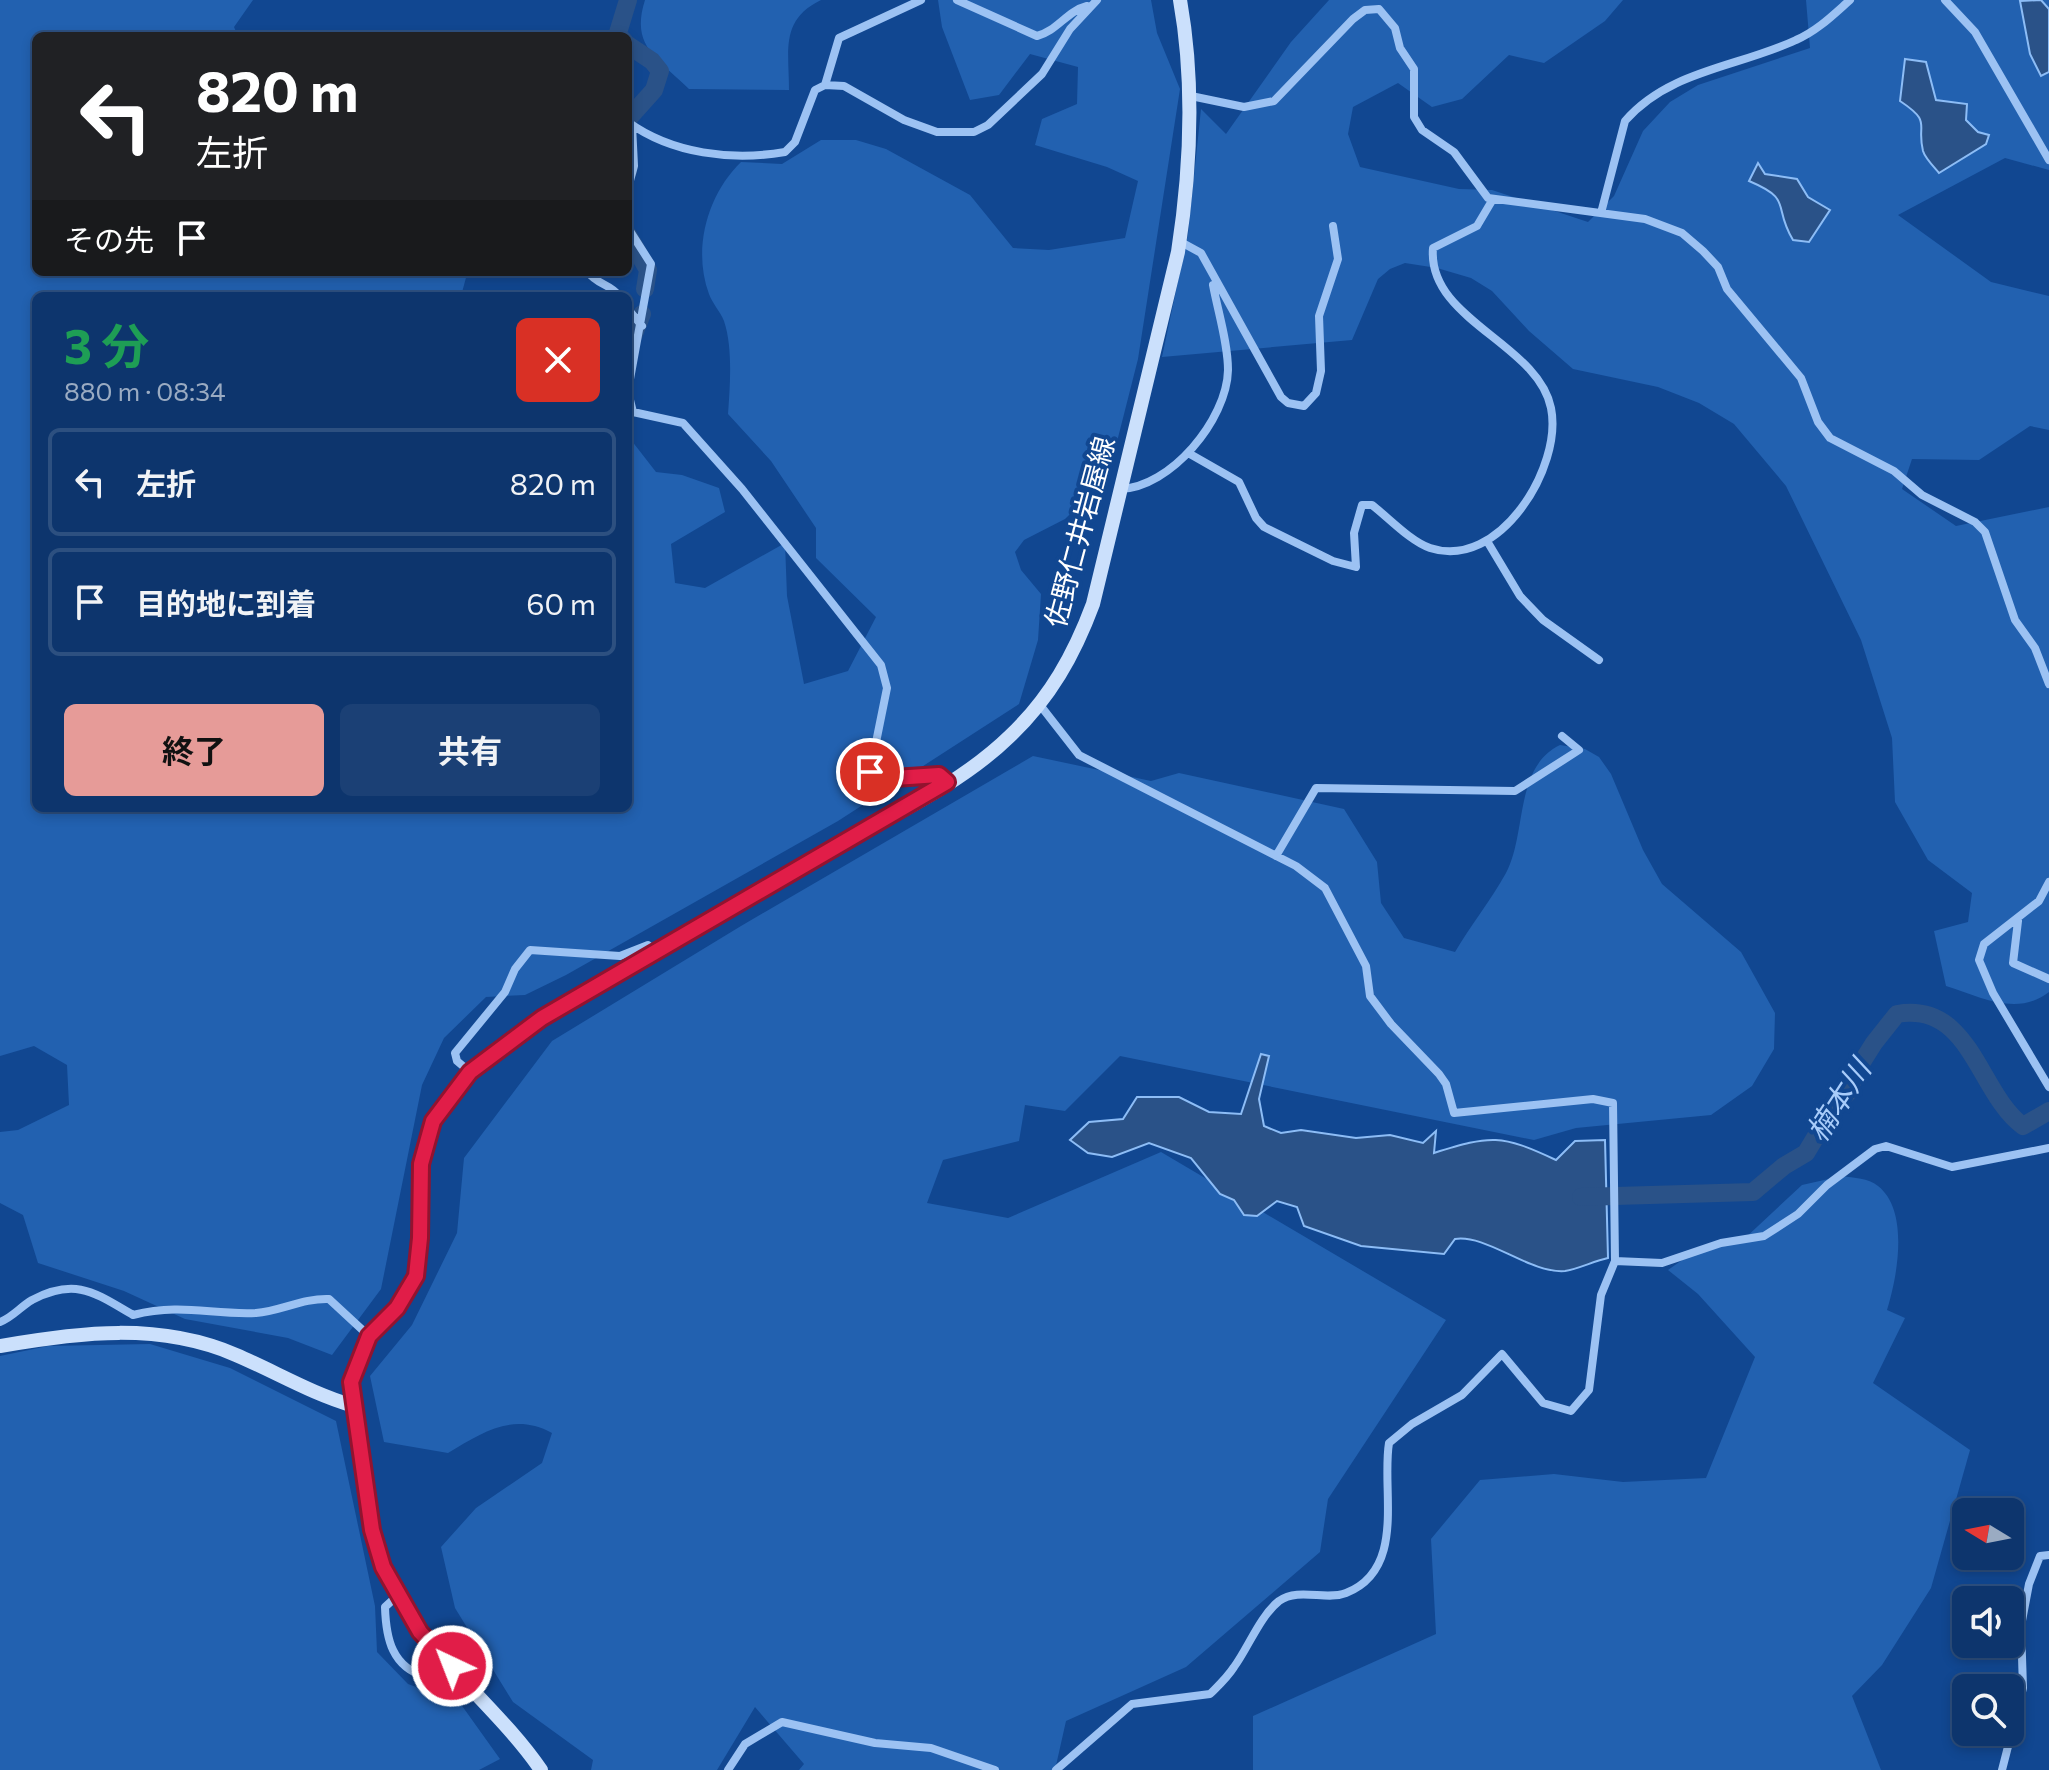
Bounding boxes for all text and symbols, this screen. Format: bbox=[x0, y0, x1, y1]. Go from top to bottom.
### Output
text: 820 m bbox=[196, 55, 359, 124]
icon: left bbox=[64, 64, 168, 168]
text: 左折 bbox=[196, 129, 268, 173]
icon: arrive bbox=[170, 216, 214, 260]
text: その先 bbox=[64, 220, 154, 257]
text: 3 分 bbox=[64, 315, 149, 374]
button: close bbox=[516, 318, 600, 402]
text: 880 m · 08:34 bbox=[64, 375, 226, 406]
street label: 佐野仁井岩屋線 bbox=[1037, 433, 1121, 631]
icon: left bbox=[68, 460, 112, 504]
text: 左折 bbox=[136, 464, 196, 501]
text: 820 m bbox=[510, 464, 596, 501]
icon: arrive bbox=[68, 580, 112, 624]
text: 目的地に到着 bbox=[136, 584, 316, 621]
text: 60 m bbox=[526, 584, 596, 621]
button: 終了 bbox=[64, 704, 324, 796]
button: 共有 bbox=[340, 704, 600, 796]
pin bbox=[836, 738, 904, 806]
icon: arrive bbox=[848, 750, 892, 794]
water label: 楠本川 bbox=[1797, 1049, 1879, 1147]
north arrow bbox=[1952, 1498, 2024, 1570]
map controls bbox=[1952, 1498, 2024, 1746]
button: sound bbox=[1952, 1586, 2024, 1658]
position arrow bbox=[410, 1624, 494, 1708]
button: search bbox=[1952, 1674, 2024, 1746]

